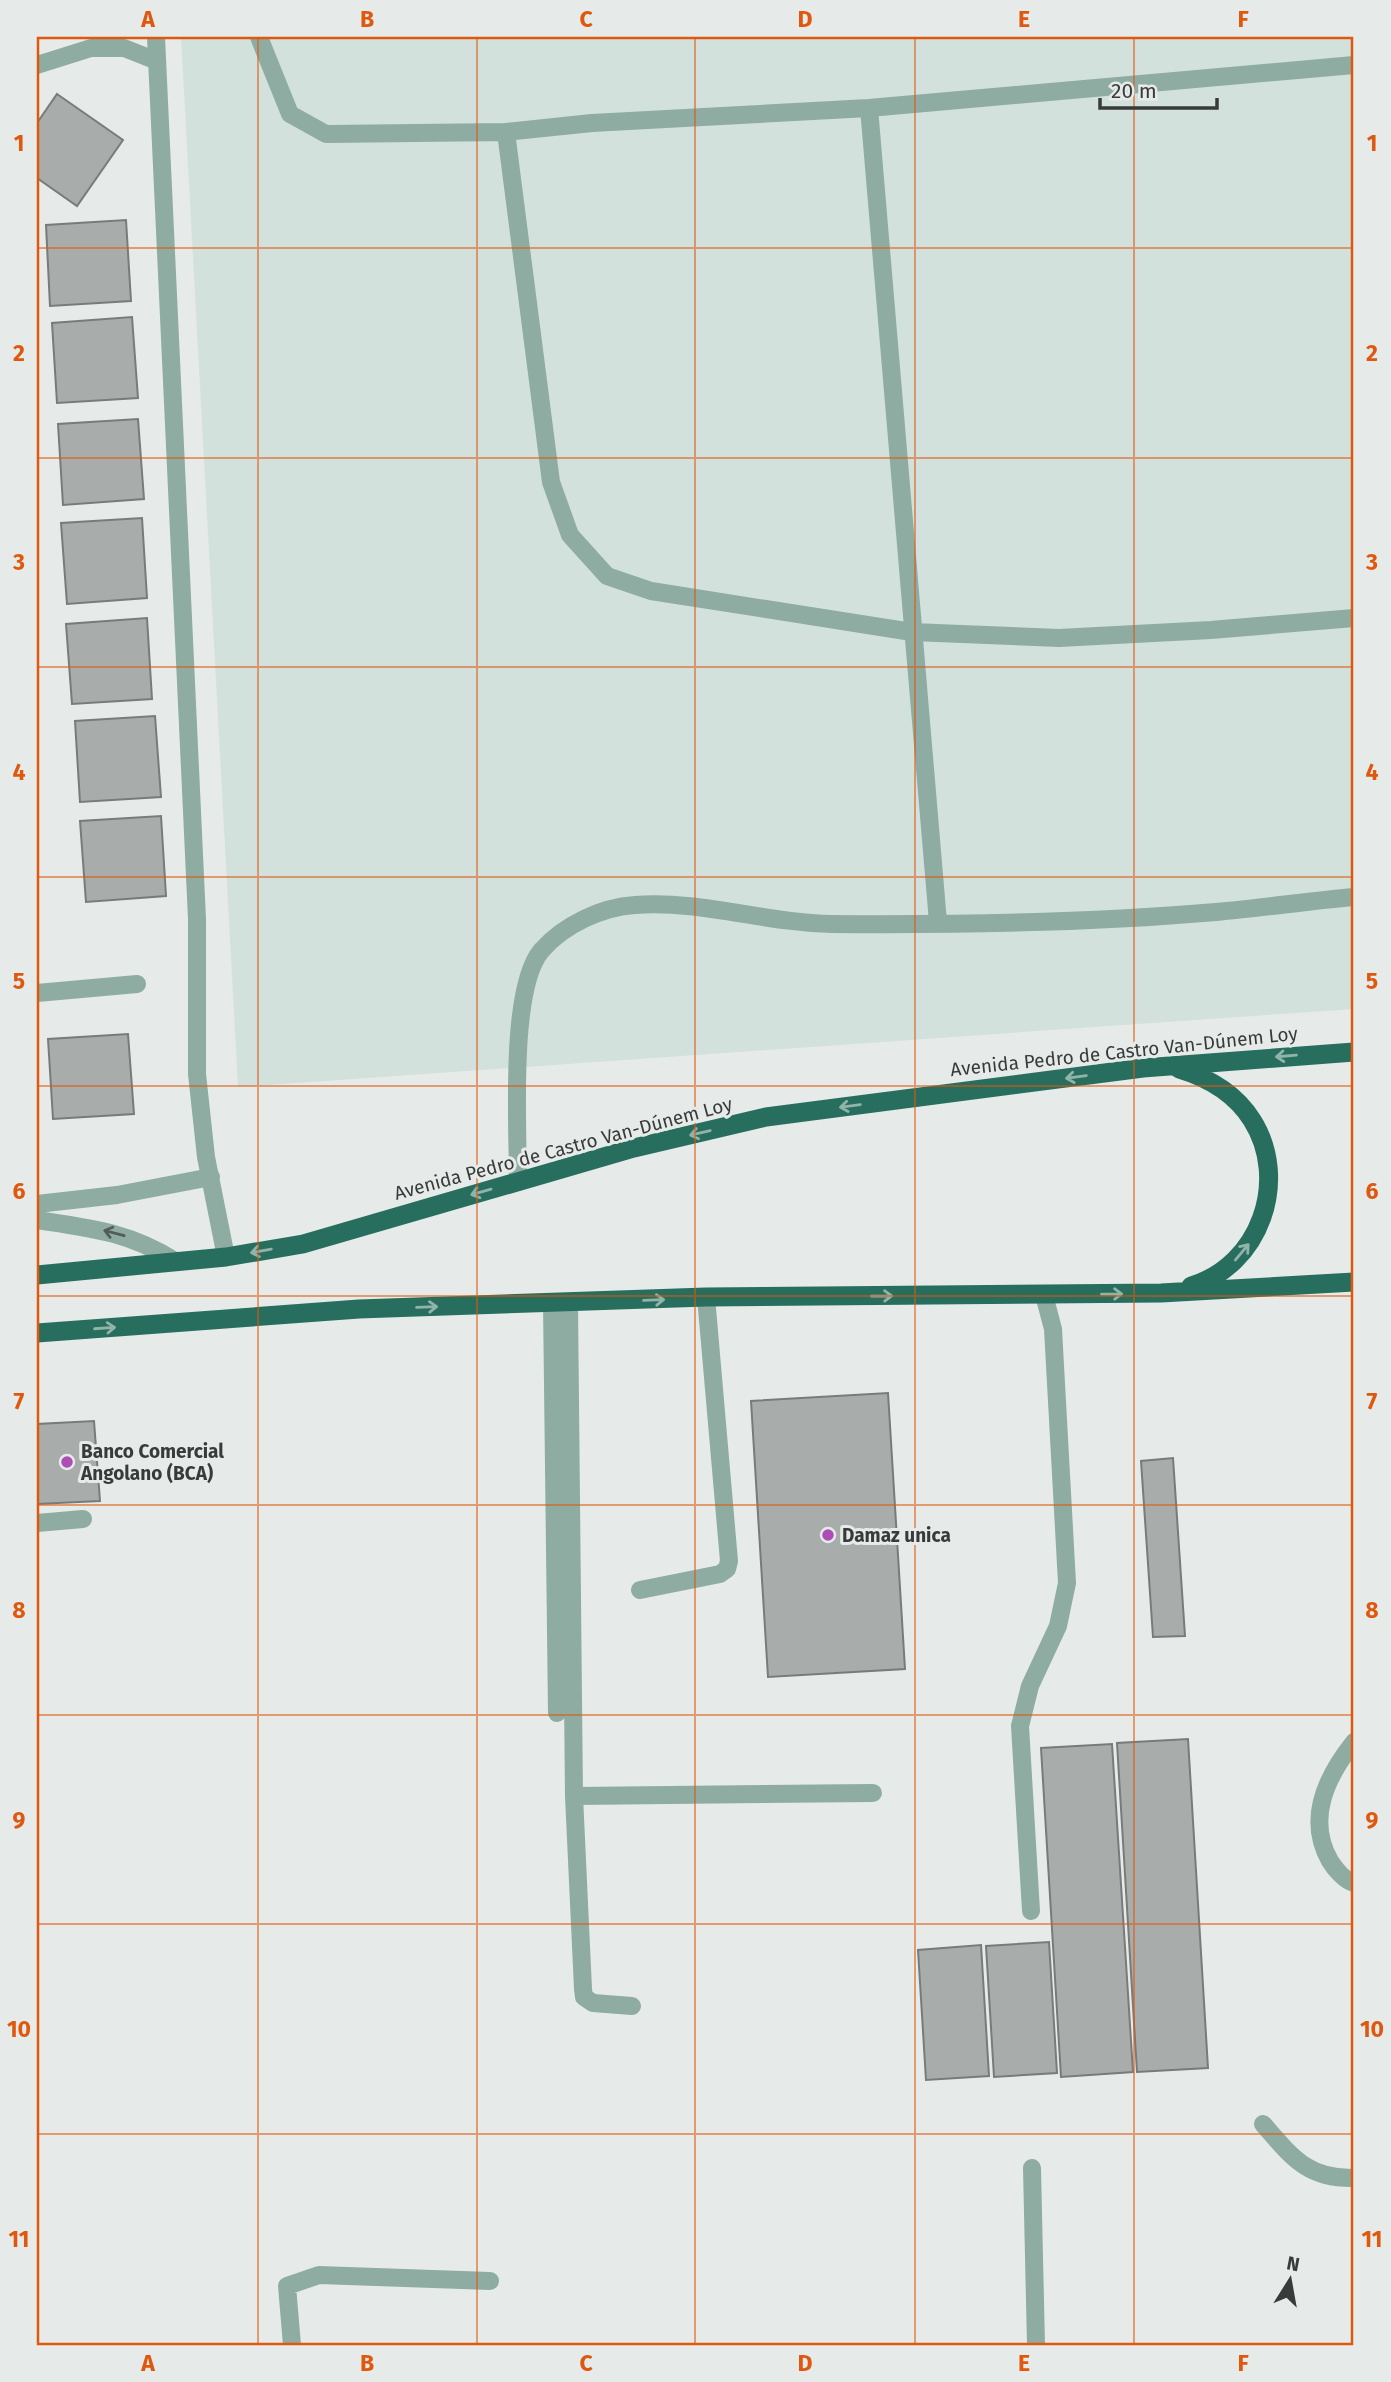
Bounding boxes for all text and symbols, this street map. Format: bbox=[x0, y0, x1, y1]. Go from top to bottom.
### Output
text: A bbox=[140, 5, 155, 33]
text: B bbox=[360, 5, 374, 33]
text: C bbox=[579, 5, 593, 33]
text: D bbox=[798, 5, 813, 33]
text: E bbox=[1018, 5, 1030, 33]
text: F bbox=[1237, 5, 1249, 33]
scale bar bbox=[1100, 66, 1218, 110]
text: 20 m bbox=[1111, 78, 1157, 104]
text: 1 bbox=[14, 129, 24, 157]
text: 1 bbox=[1367, 129, 1377, 157]
text: 2 bbox=[13, 339, 25, 367]
text: 2 bbox=[1366, 339, 1378, 367]
text: 3 bbox=[12, 548, 25, 576]
text: 3 bbox=[1365, 548, 1378, 576]
text: 4 bbox=[13, 758, 26, 786]
text: 4 bbox=[1366, 758, 1379, 786]
text: 5 bbox=[13, 967, 25, 995]
text: 5 bbox=[1366, 967, 1378, 995]
street label: Avenida Pedro de Castro Van-Dúnem Loy bbox=[949, 1022, 1300, 1081]
one-way arrow bbox=[1275, 1050, 1298, 1063]
one-way arrow bbox=[1065, 1071, 1087, 1084]
street label: Avenida Pedro de Castro Van-Dúnem Loy bbox=[392, 1092, 735, 1205]
one-way arrow bbox=[839, 1099, 862, 1112]
one-way arrow bbox=[689, 1126, 712, 1140]
text: 6 bbox=[13, 1177, 26, 1205]
text: 6 bbox=[1366, 1177, 1379, 1205]
one-way arrow bbox=[470, 1187, 492, 1200]
one-way arrow bbox=[103, 1226, 126, 1239]
one-way arrow bbox=[1233, 1243, 1249, 1261]
one-way arrow bbox=[250, 1245, 273, 1258]
one-way arrow bbox=[1100, 1287, 1123, 1300]
one-way arrow bbox=[870, 1289, 893, 1303]
one-way arrow bbox=[643, 1293, 666, 1306]
one-way arrow bbox=[415, 1300, 438, 1313]
one-way arrow bbox=[93, 1321, 116, 1334]
text: 7 bbox=[14, 1387, 25, 1415]
text: 7 bbox=[1367, 1387, 1378, 1415]
place label: Banco Comercial Angolano (BCA) bbox=[80, 1440, 224, 1485]
marker: Banco Comercial Angolano (BCA) bbox=[59, 1454, 75, 1470]
place label: Damaz unica bbox=[842, 1524, 951, 1547]
marker: Damaz unica bbox=[820, 1527, 836, 1543]
text: 8 bbox=[12, 1596, 26, 1624]
text: 8 bbox=[1365, 1596, 1379, 1624]
text: 9 bbox=[13, 1806, 26, 1834]
text: 9 bbox=[1366, 1806, 1379, 1834]
text: 10 bbox=[7, 2015, 31, 2043]
text: 10 bbox=[1360, 2015, 1384, 2043]
text: 11 bbox=[9, 2225, 29, 2253]
text: 11 bbox=[1362, 2225, 1382, 2253]
north arrow bbox=[1254, 2246, 1324, 2316]
text: N bbox=[1285, 2251, 1302, 2276]
text: A bbox=[140, 2349, 155, 2377]
text: B bbox=[360, 2349, 374, 2377]
text: C bbox=[579, 2349, 593, 2377]
text: D bbox=[798, 2349, 813, 2377]
text: E bbox=[1018, 2349, 1030, 2377]
text: F bbox=[1237, 2349, 1249, 2377]

